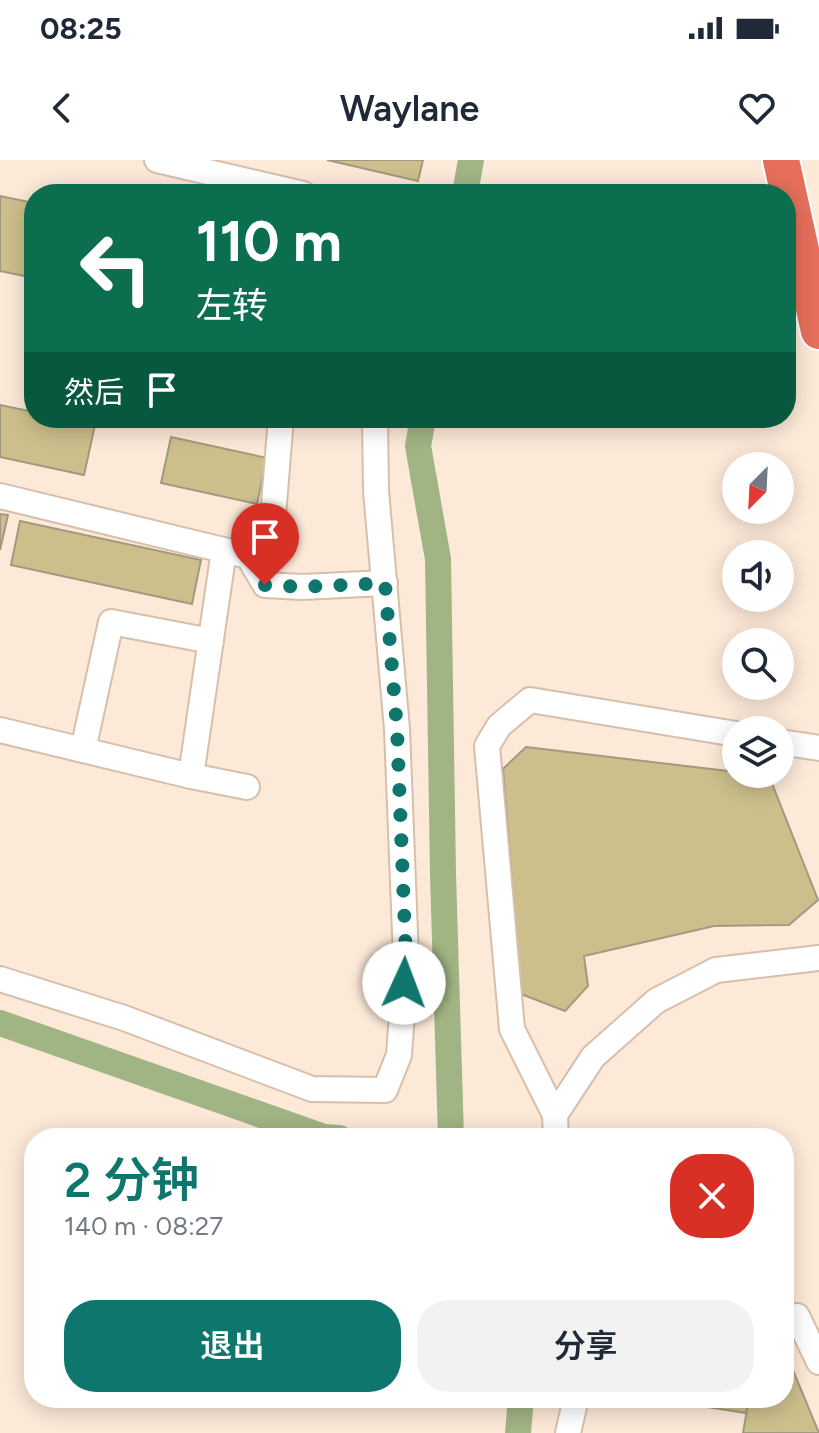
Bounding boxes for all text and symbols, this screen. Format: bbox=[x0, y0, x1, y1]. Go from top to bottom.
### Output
text: 08:25 bbox=[40, 10, 122, 47]
icon: back bbox=[40, 86, 84, 130]
icon: heart bbox=[735, 86, 779, 130]
text: Waylane bbox=[340, 87, 479, 130]
text: 110 m bbox=[196, 208, 342, 275]
icon: left bbox=[64, 216, 168, 320]
text: 左转 bbox=[196, 284, 268, 327]
icon: arrive bbox=[140, 368, 184, 412]
text: 然后 bbox=[64, 374, 124, 411]
north arrow bbox=[722, 452, 794, 524]
map controls bbox=[722, 452, 794, 788]
pin bbox=[231, 503, 299, 585]
icon: arrive bbox=[243, 515, 287, 559]
button: sound bbox=[722, 540, 794, 612]
button: search bbox=[722, 628, 794, 700]
button: layers bbox=[722, 716, 794, 788]
position arrow bbox=[362, 941, 446, 1025]
text: 2 分钟 bbox=[64, 1151, 199, 1209]
button: close bbox=[670, 1154, 754, 1238]
text: 140 m · 08:27 bbox=[64, 1210, 223, 1242]
button: 退出 bbox=[64, 1300, 401, 1392]
button: 分享 bbox=[417, 1300, 754, 1392]

